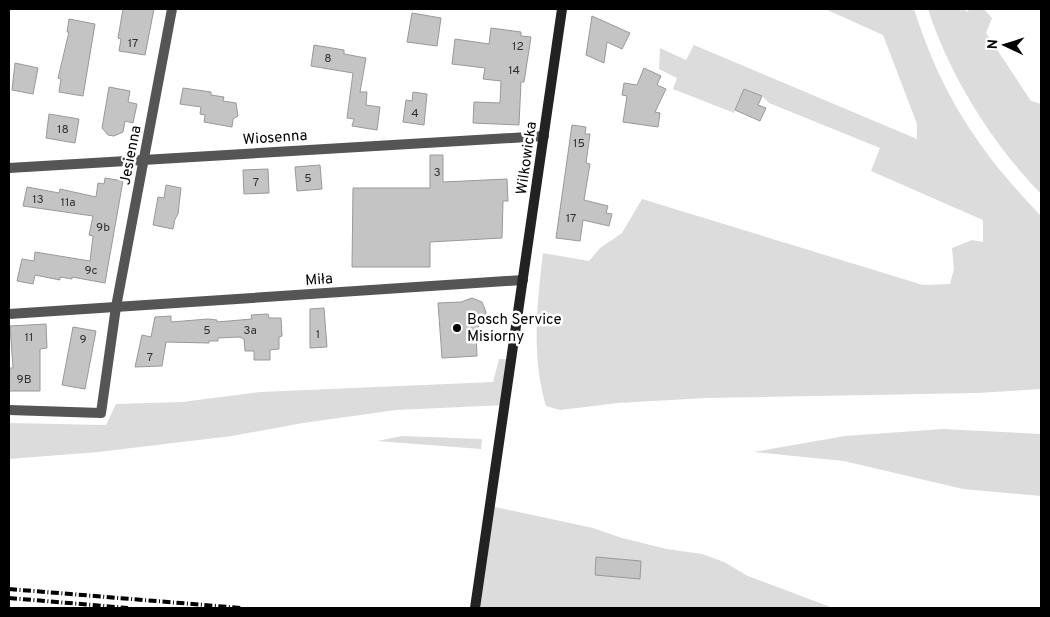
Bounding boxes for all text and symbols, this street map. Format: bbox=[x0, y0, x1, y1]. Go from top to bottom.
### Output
north arrow bbox=[980, 20, 1030, 70]
house number: 17 bbox=[128, 36, 138, 52]
house number: 12 bbox=[512, 39, 524, 55]
text: N bbox=[985, 39, 1002, 50]
house number: 8 bbox=[324, 51, 332, 67]
house number: 14 bbox=[508, 63, 520, 79]
house number: 4 bbox=[411, 106, 419, 122]
street label: Wilkowicka bbox=[513, 120, 542, 196]
house number: 18 bbox=[57, 122, 69, 138]
street label: Jesienna bbox=[116, 124, 147, 187]
street label: Wiosenna bbox=[242, 127, 308, 150]
house number: 15 bbox=[573, 136, 585, 152]
house number: 3 bbox=[433, 165, 441, 181]
house number: 5 bbox=[304, 171, 312, 187]
house number: 7 bbox=[253, 175, 259, 191]
house number: 13 bbox=[32, 192, 44, 208]
house number: 11a bbox=[61, 195, 75, 211]
house number: 17 bbox=[566, 211, 576, 227]
house number: 9b bbox=[96, 220, 110, 236]
house number: 9c bbox=[84, 263, 98, 279]
street label: Miła bbox=[305, 270, 334, 291]
place label: Bosch Service Misiorny bbox=[467, 311, 562, 347]
marker: Bosch Service Misiorny bbox=[451, 322, 463, 334]
house number: 5 bbox=[203, 323, 211, 339]
house number: 3a bbox=[243, 323, 257, 339]
house number: 1 bbox=[316, 327, 320, 343]
house number: 11 bbox=[25, 330, 33, 346]
house number: 9 bbox=[79, 332, 87, 348]
house number: 7 bbox=[147, 350, 153, 366]
house number: 9B bbox=[16, 372, 32, 388]

